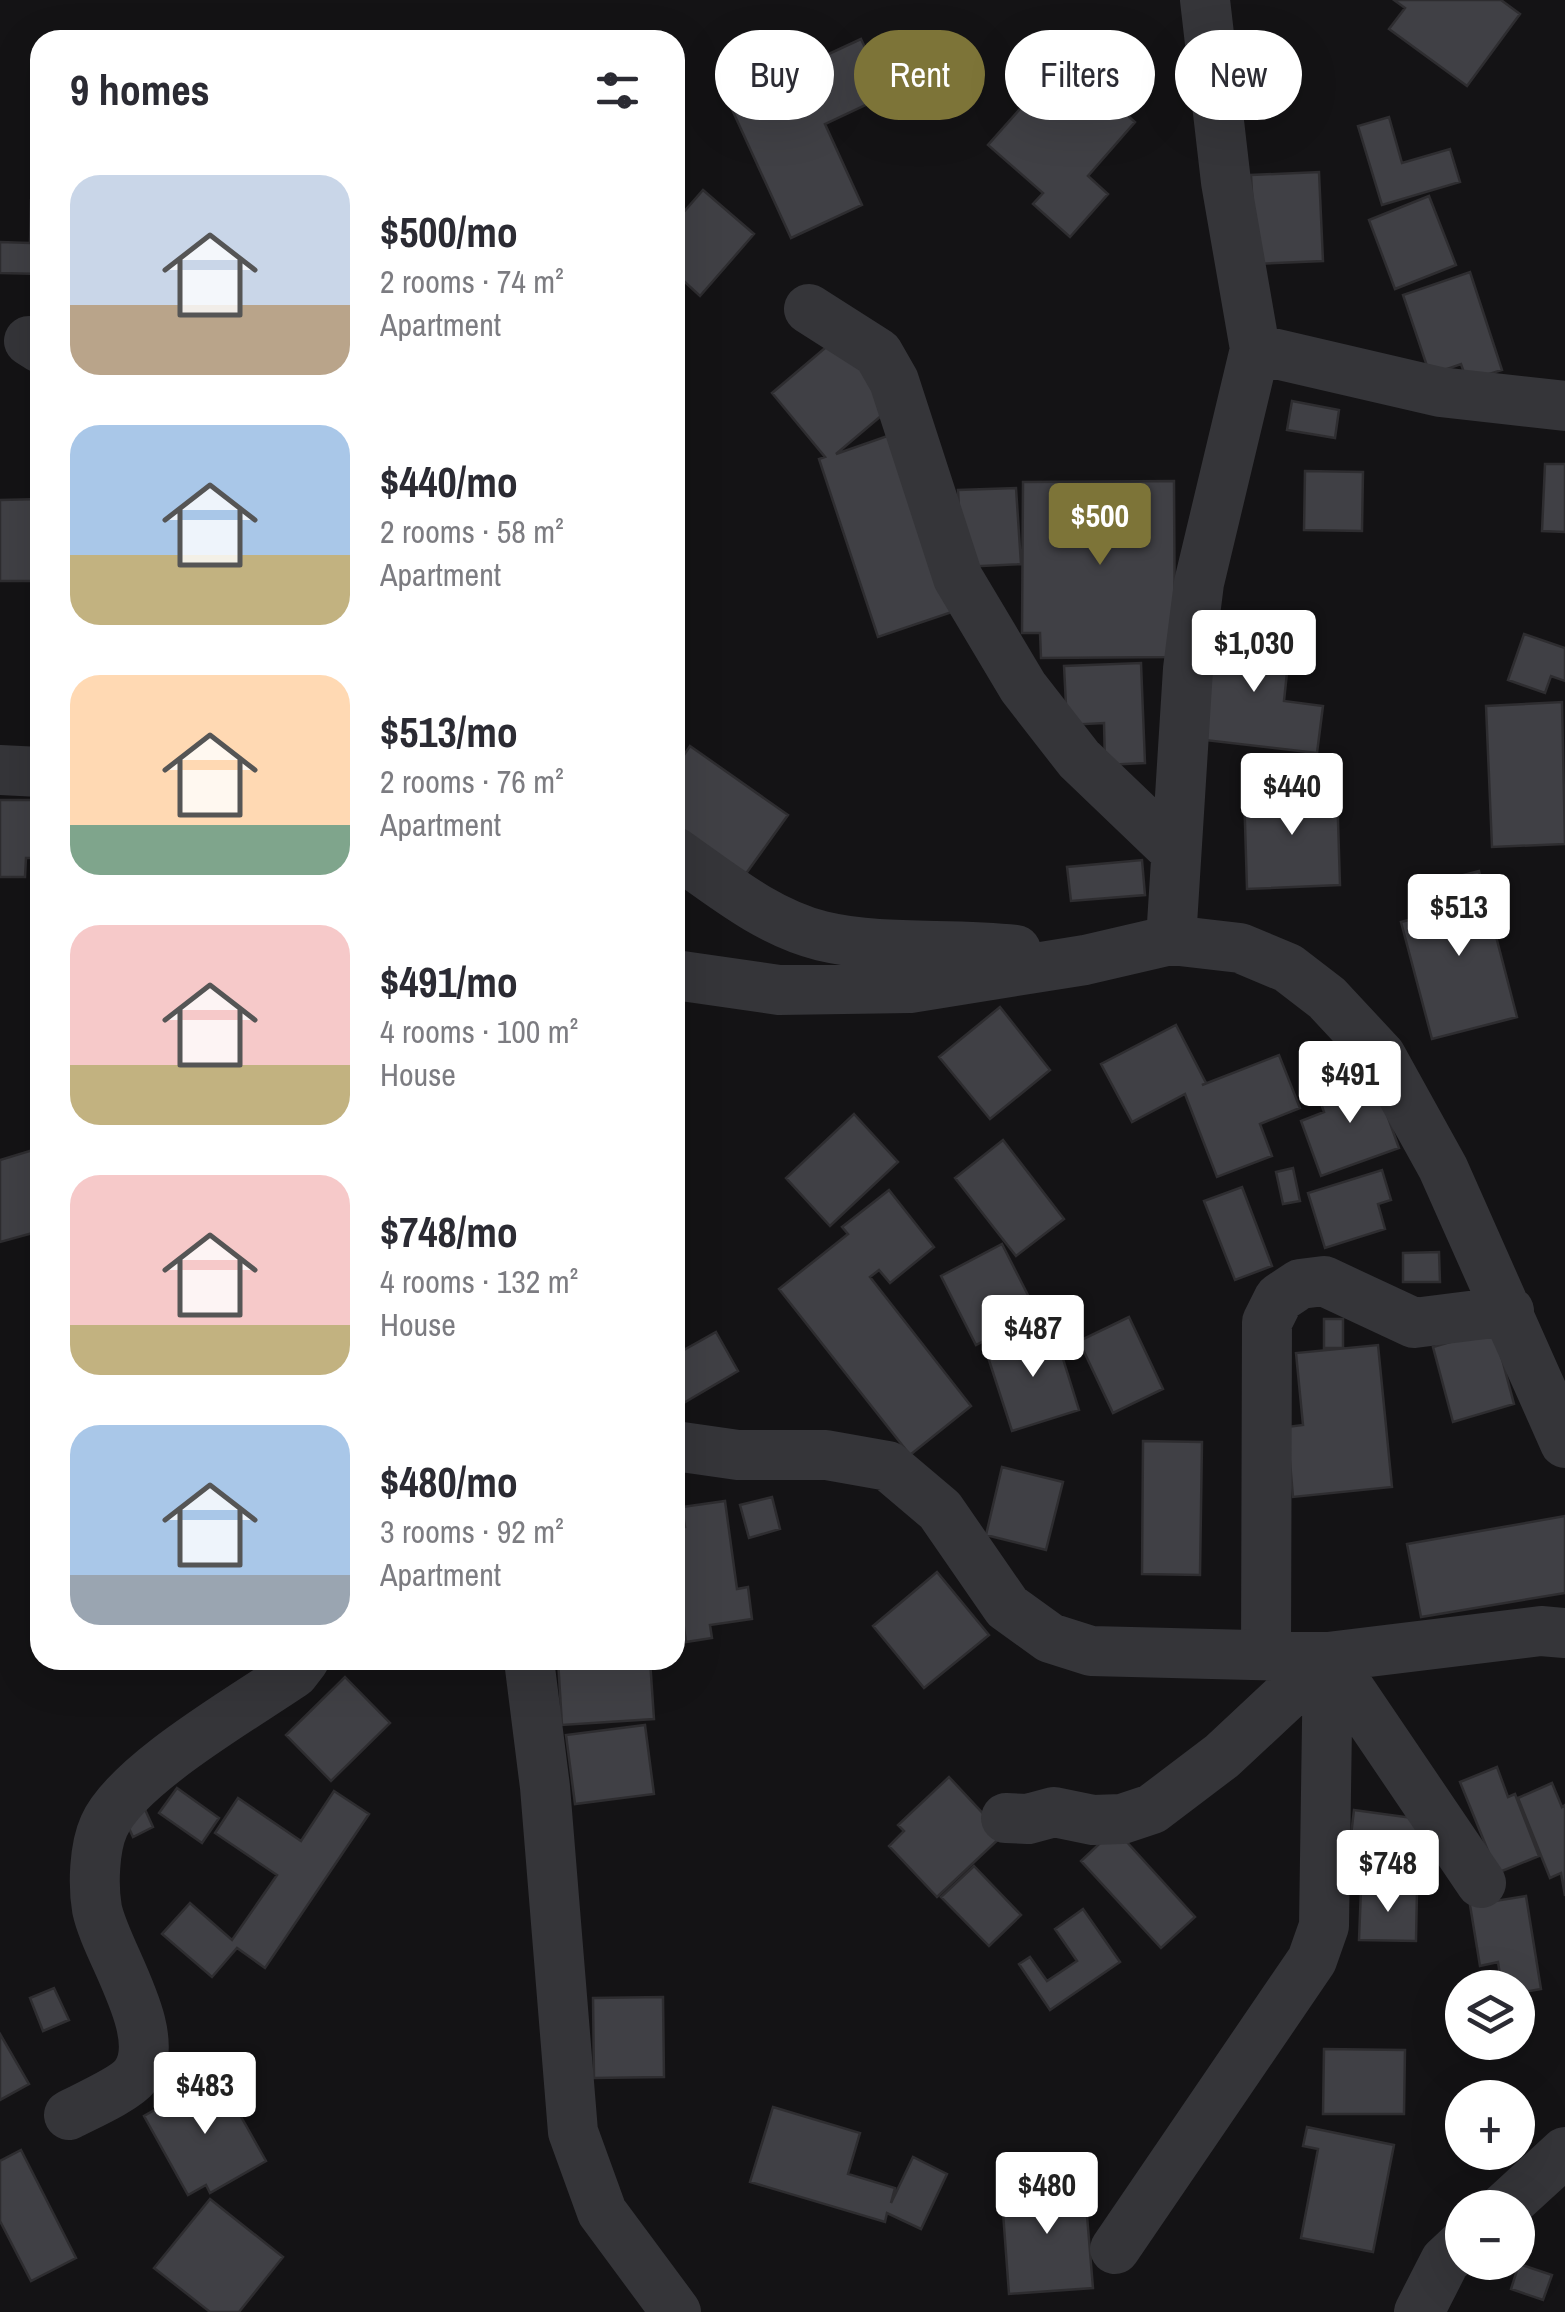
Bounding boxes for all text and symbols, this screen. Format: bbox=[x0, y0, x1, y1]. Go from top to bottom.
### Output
chip: Buy bbox=[715, 30, 834, 120]
chip: Rent bbox=[854, 30, 985, 120]
chip: Filters bbox=[1005, 30, 1155, 120]
chip: New bbox=[1175, 30, 1302, 120]
text: 9 homes bbox=[70, 62, 210, 118]
icon: filters bbox=[590, 63, 645, 118]
text: $500/mo bbox=[380, 204, 518, 260]
icon: home bbox=[150, 215, 270, 335]
text: 2 rooms · 74 m² bbox=[380, 260, 564, 303]
text: Apartment bbox=[380, 303, 501, 346]
text: $440/mo bbox=[380, 454, 518, 510]
icon: home bbox=[150, 465, 270, 585]
pin: $500 bbox=[1041, 483, 1159, 568]
text: $500 bbox=[1071, 494, 1129, 537]
text: 2 rooms · 58 m² bbox=[380, 510, 564, 553]
text: Apartment bbox=[380, 553, 501, 596]
pin: $1,030 bbox=[1173, 610, 1335, 695]
text: $1,030 bbox=[1214, 621, 1294, 664]
text: $513/mo bbox=[380, 704, 518, 760]
icon: home bbox=[150, 715, 270, 835]
pin: $440 bbox=[1233, 753, 1351, 838]
text: 2 rooms · 76 m² bbox=[380, 760, 564, 803]
text: $440 bbox=[1263, 764, 1321, 807]
text: Apartment bbox=[380, 803, 501, 846]
pin: $513 bbox=[1400, 874, 1518, 959]
text: $513 bbox=[1430, 885, 1488, 928]
text: $491/mo bbox=[380, 954, 518, 1010]
icon: home bbox=[150, 965, 270, 1085]
text: 4 rooms · 100 m² bbox=[380, 1010, 578, 1053]
pin: $491 bbox=[1291, 1041, 1409, 1126]
text: $491 bbox=[1321, 1052, 1379, 1095]
text: House bbox=[380, 1053, 456, 1096]
text: $748/mo bbox=[380, 1204, 518, 1260]
icon: home bbox=[150, 1215, 270, 1335]
text: 4 rooms · 132 m² bbox=[380, 1260, 578, 1303]
pin: $487 bbox=[974, 1295, 1092, 1380]
text: House bbox=[380, 1303, 456, 1346]
text: $487 bbox=[1004, 1306, 1062, 1349]
text: $480/mo bbox=[380, 1454, 518, 1510]
icon: home bbox=[150, 1465, 270, 1585]
text: 3 rooms · 92 m² bbox=[380, 1510, 564, 1553]
text: Apartment bbox=[380, 1553, 501, 1596]
pin: $748 bbox=[1329, 1830, 1447, 1915]
text: $748 bbox=[1359, 1841, 1417, 1884]
map controls bbox=[1445, 1970, 1535, 2280]
button: layers bbox=[1445, 1970, 1535, 2060]
pin: $483 bbox=[146, 2052, 264, 2137]
text: $483 bbox=[176, 2063, 234, 2106]
button: + bbox=[1445, 2080, 1535, 2170]
pin: $480 bbox=[988, 2152, 1106, 2237]
text: $480 bbox=[1018, 2163, 1076, 2206]
button: − bbox=[1445, 2190, 1535, 2280]

